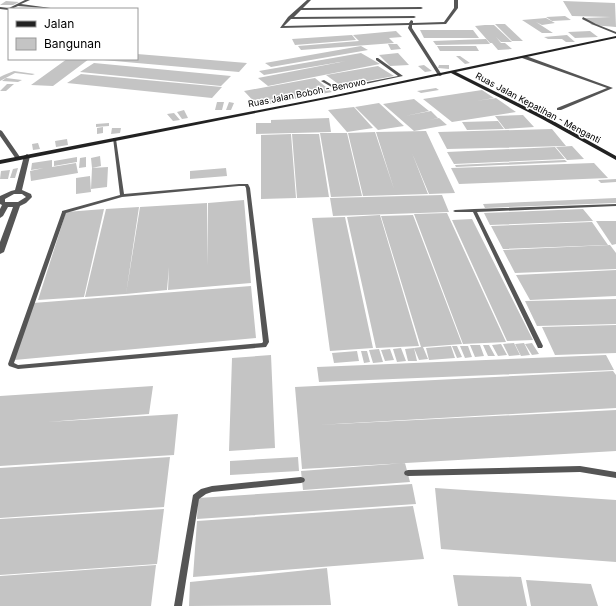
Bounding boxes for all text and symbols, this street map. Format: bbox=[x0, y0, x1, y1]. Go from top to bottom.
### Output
legend bbox=[8, 8, 138, 60]
text: Jalan bbox=[44, 16, 74, 31]
text: Bangunan bbox=[44, 36, 101, 51]
street label: Ruas Jalan Kepatihan - Menganti bbox=[474, 70, 603, 145]
street label: Ruas Jalan Boboh - Benowo bbox=[247, 76, 367, 109]

